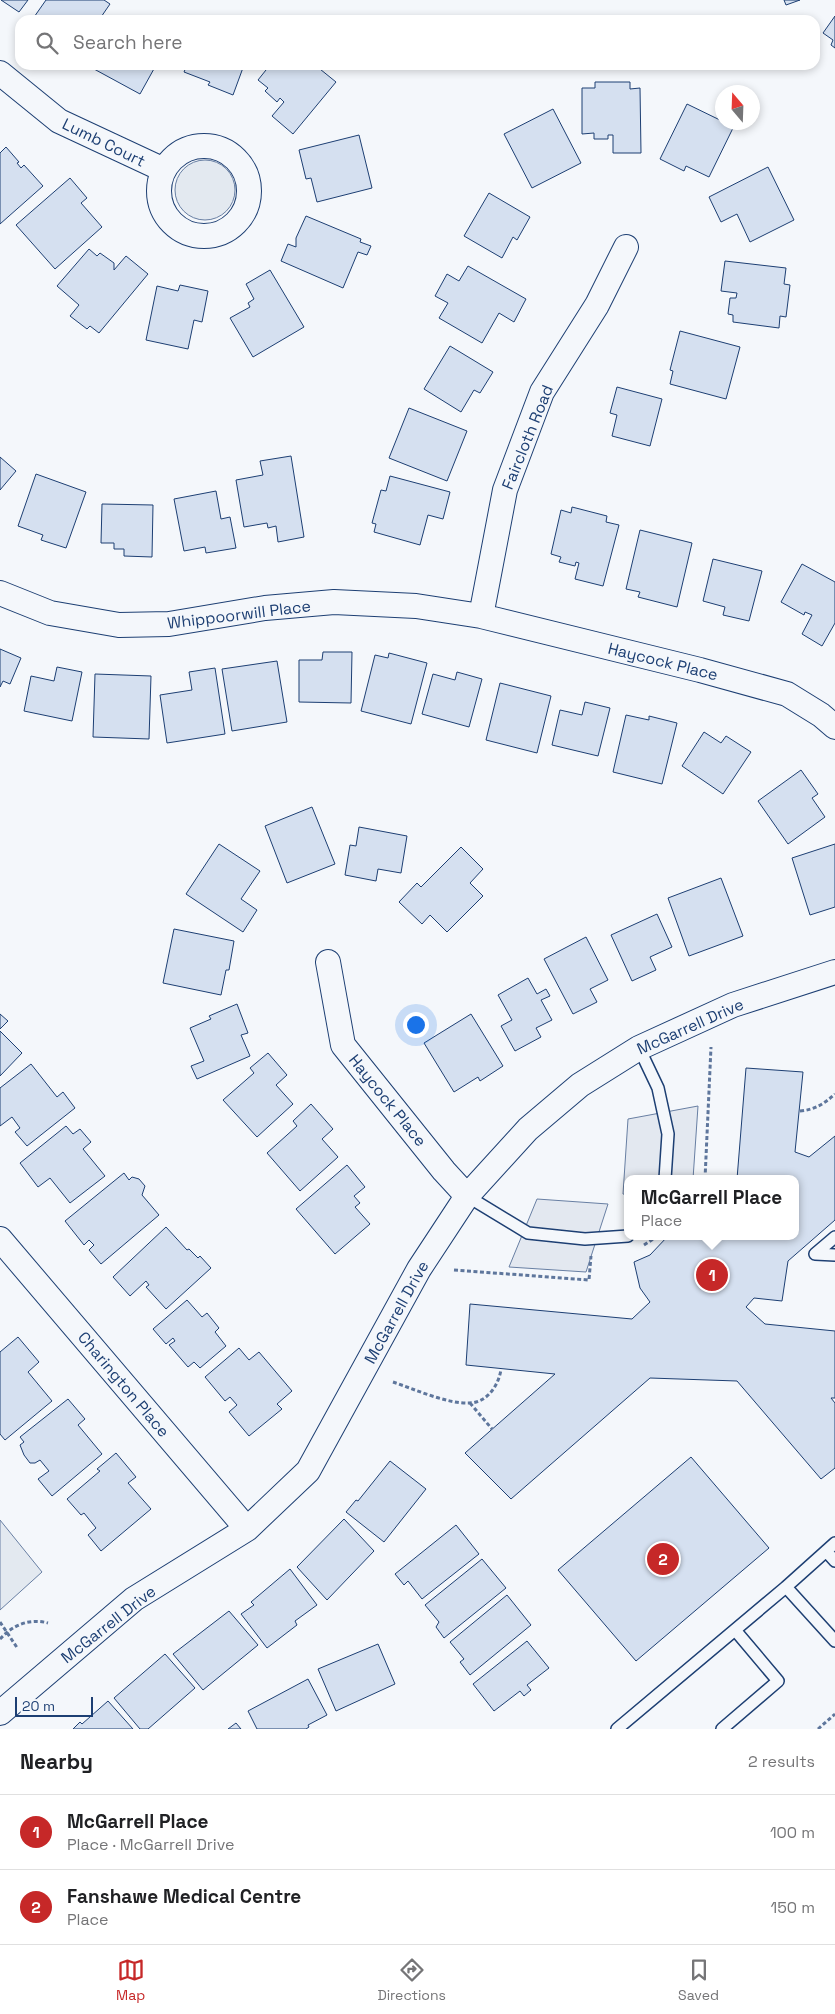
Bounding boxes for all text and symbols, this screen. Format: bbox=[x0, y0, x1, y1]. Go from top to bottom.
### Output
search box bbox=[15, 15, 820, 70]
icon: search bbox=[33, 29, 61, 57]
text: Search here bbox=[73, 30, 183, 55]
north arrow bbox=[715, 85, 760, 130]
street label: Lumb Court bbox=[59, 113, 149, 172]
street label: Faircloth Road bbox=[497, 382, 558, 493]
street label: Whippoorwill Place bbox=[166, 595, 312, 634]
street label: Haycock Place bbox=[606, 638, 720, 685]
street label: McGarrell Drive bbox=[634, 994, 747, 1059]
your location bbox=[403, 1012, 429, 1038]
street label: Haycock Place bbox=[344, 1050, 431, 1151]
popup bbox=[624, 1175, 799, 1240]
text: McGarrell Place bbox=[641, 1185, 782, 1210]
text: Place bbox=[641, 1210, 682, 1231]
pin: 1 bbox=[696, 1256, 728, 1294]
street label: McGarrell Drive bbox=[359, 1257, 433, 1367]
street label: Charington Place bbox=[73, 1327, 174, 1442]
pin: 2 bbox=[647, 1540, 679, 1578]
street label: McGarrell Drive bbox=[57, 1581, 160, 1668]
scale bar bbox=[15, 1694, 92, 1717]
text: 20 m bbox=[22, 1697, 55, 1715]
text: Nearby bbox=[20, 1748, 93, 1775]
text: 2 results bbox=[748, 1751, 815, 1772]
text: McGarrell Place bbox=[67, 1809, 208, 1834]
text: 1 bbox=[32, 1822, 40, 1843]
text: 100 m bbox=[770, 1822, 815, 1843]
text: Place · McGarrell Drive bbox=[67, 1834, 234, 1855]
text: Fanshawe Medical Centre bbox=[67, 1884, 301, 1909]
text: 2 bbox=[31, 1897, 41, 1918]
text: 150 m bbox=[771, 1897, 815, 1918]
text: Place bbox=[67, 1909, 109, 1930]
tab: Map bbox=[116, 1956, 145, 2004]
tab: Directions bbox=[377, 1956, 446, 2004]
tab: Saved bbox=[678, 1956, 719, 2004]

